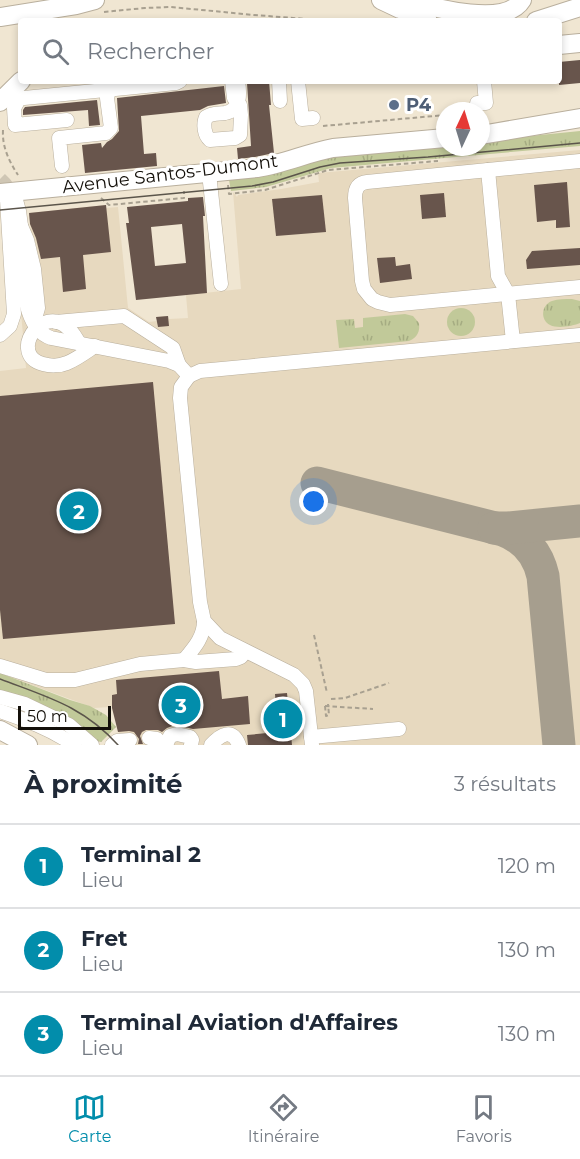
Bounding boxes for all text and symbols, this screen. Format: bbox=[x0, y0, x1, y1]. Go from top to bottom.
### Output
search box bbox=[18, 18, 562, 84]
icon: search bbox=[39, 35, 72, 68]
text: Rechercher bbox=[87, 38, 214, 65]
place label: P4 bbox=[406, 94, 432, 116]
marker: P4 bbox=[387, 98, 401, 112]
north arrow bbox=[436, 102, 490, 156]
street label: Avenue Santos-Dumont bbox=[61, 150, 279, 198]
your location bbox=[299, 487, 328, 516]
pin: 2 bbox=[60, 488, 98, 534]
pin: 3 bbox=[162, 682, 201, 728]
pin: 1 bbox=[264, 696, 302, 742]
scale bar bbox=[18, 703, 111, 730]
text: 50 m bbox=[27, 707, 68, 726]
text: À proximité bbox=[24, 768, 183, 800]
text: 3 résultats bbox=[454, 772, 556, 796]
text: Terminal 2 bbox=[81, 841, 201, 868]
text: 1 bbox=[40, 854, 47, 878]
text: 120 m bbox=[498, 854, 556, 878]
text: Lieu bbox=[81, 868, 124, 892]
text: Fret bbox=[81, 925, 128, 952]
text: 2 bbox=[38, 938, 49, 962]
text: 130 m bbox=[498, 938, 556, 962]
text: Lieu bbox=[81, 952, 124, 976]
text: Terminal Aviation d'Affaires bbox=[81, 1009, 398, 1036]
text: 3 bbox=[38, 1022, 49, 1046]
text: 130 m bbox=[498, 1022, 556, 1046]
text: Lieu bbox=[81, 1036, 124, 1060]
tab: Carte bbox=[68, 1091, 111, 1146]
tab: Itinéraire bbox=[248, 1091, 319, 1146]
tab: Favoris bbox=[456, 1091, 512, 1146]

